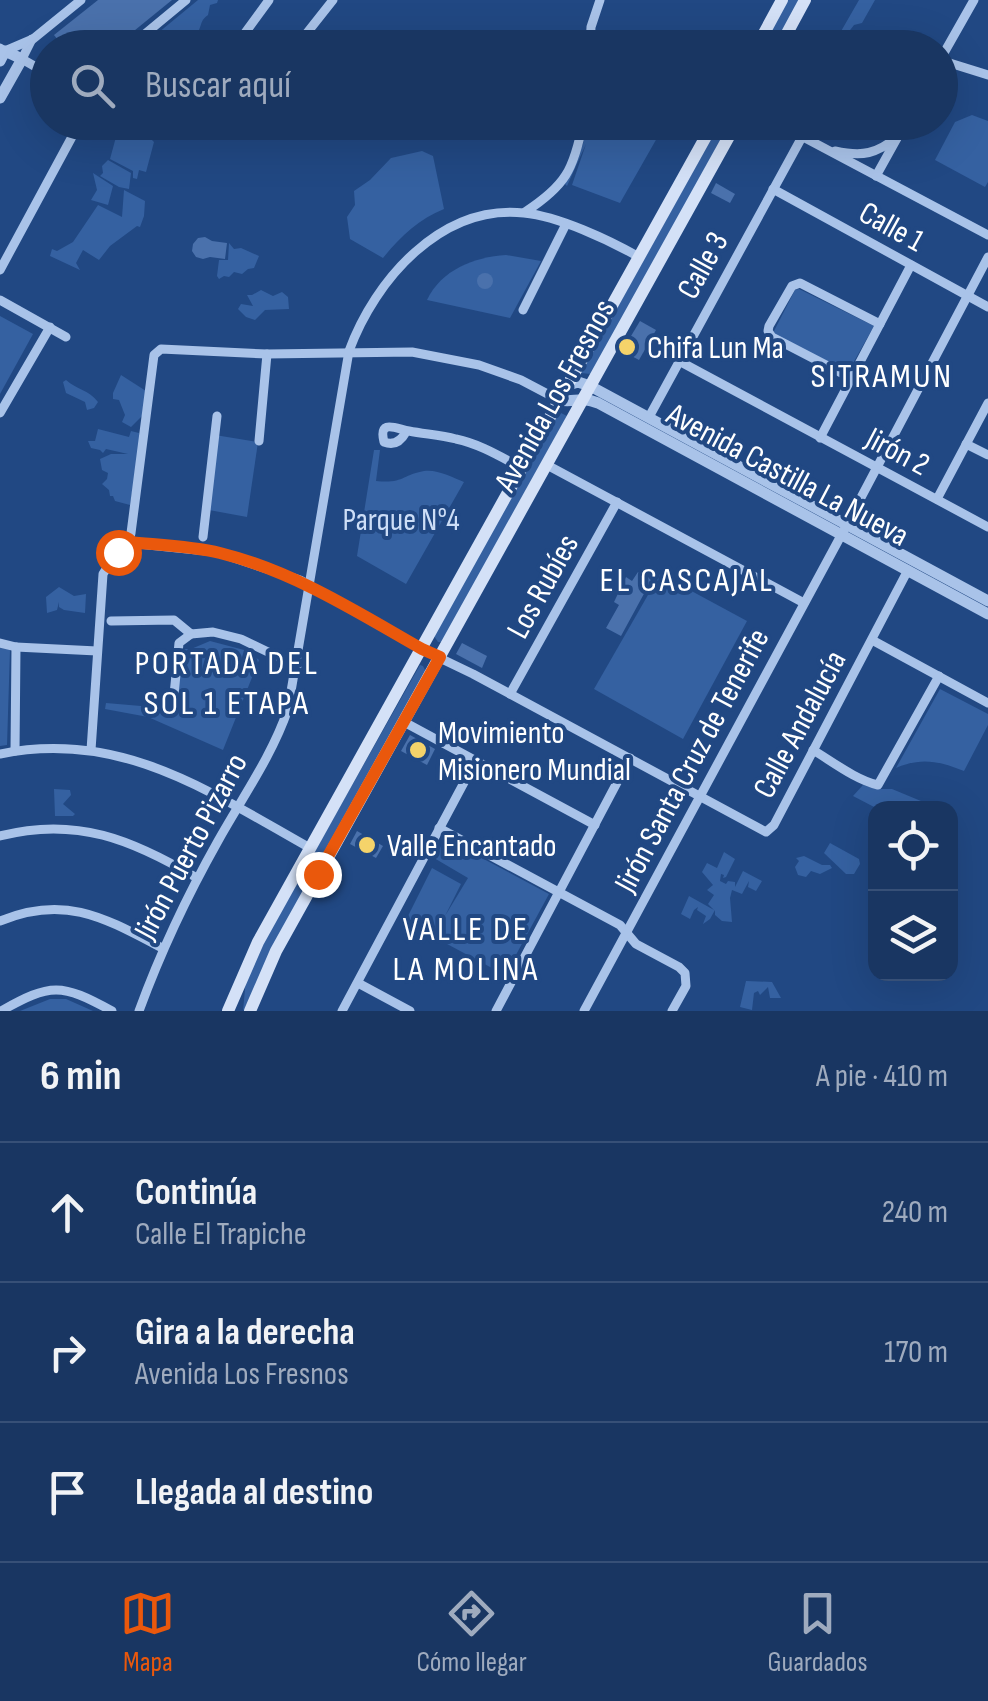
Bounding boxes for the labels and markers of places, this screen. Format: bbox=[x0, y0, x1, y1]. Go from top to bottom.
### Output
place label: Chifa Lun Ma bbox=[647, 329, 784, 368]
marker: Chifa Lun Ma bbox=[616, 336, 638, 358]
place label: Movimiento Misionero Mundial bbox=[438, 714, 631, 790]
marker: Movimiento Misionero Mundial bbox=[407, 739, 429, 761]
place label: Valle Encantado bbox=[387, 827, 557, 866]
marker: Valle Encantado bbox=[356, 834, 378, 856]

